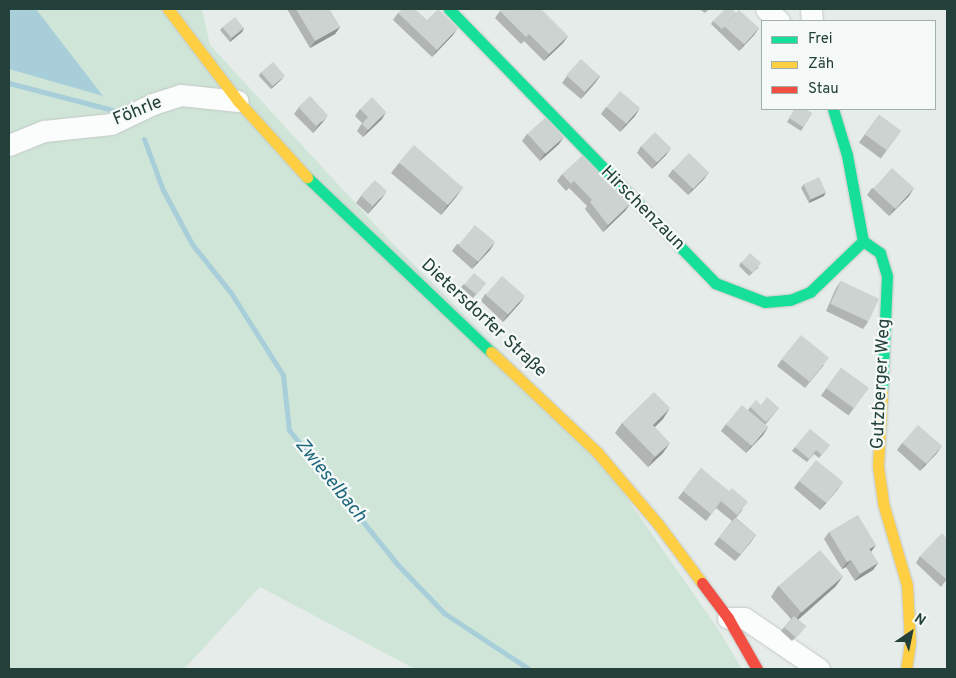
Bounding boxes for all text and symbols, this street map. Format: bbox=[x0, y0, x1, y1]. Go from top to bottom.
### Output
legend bbox=[761, 20, 936, 110]
text: Frei bbox=[808, 30, 833, 49]
text: Zäh bbox=[808, 55, 834, 74]
text: Stau bbox=[808, 80, 839, 99]
street label: Föhrle bbox=[110, 92, 166, 132]
street label: Hirschenzaun bbox=[595, 162, 689, 256]
street label: Dietersdorfer Straße bbox=[416, 255, 550, 383]
street label: Gutzberger Weg bbox=[868, 318, 896, 450]
water label: Zwieselbach bbox=[289, 434, 371, 528]
north arrow bbox=[886, 608, 936, 658]
text: N bbox=[911, 610, 929, 630]

